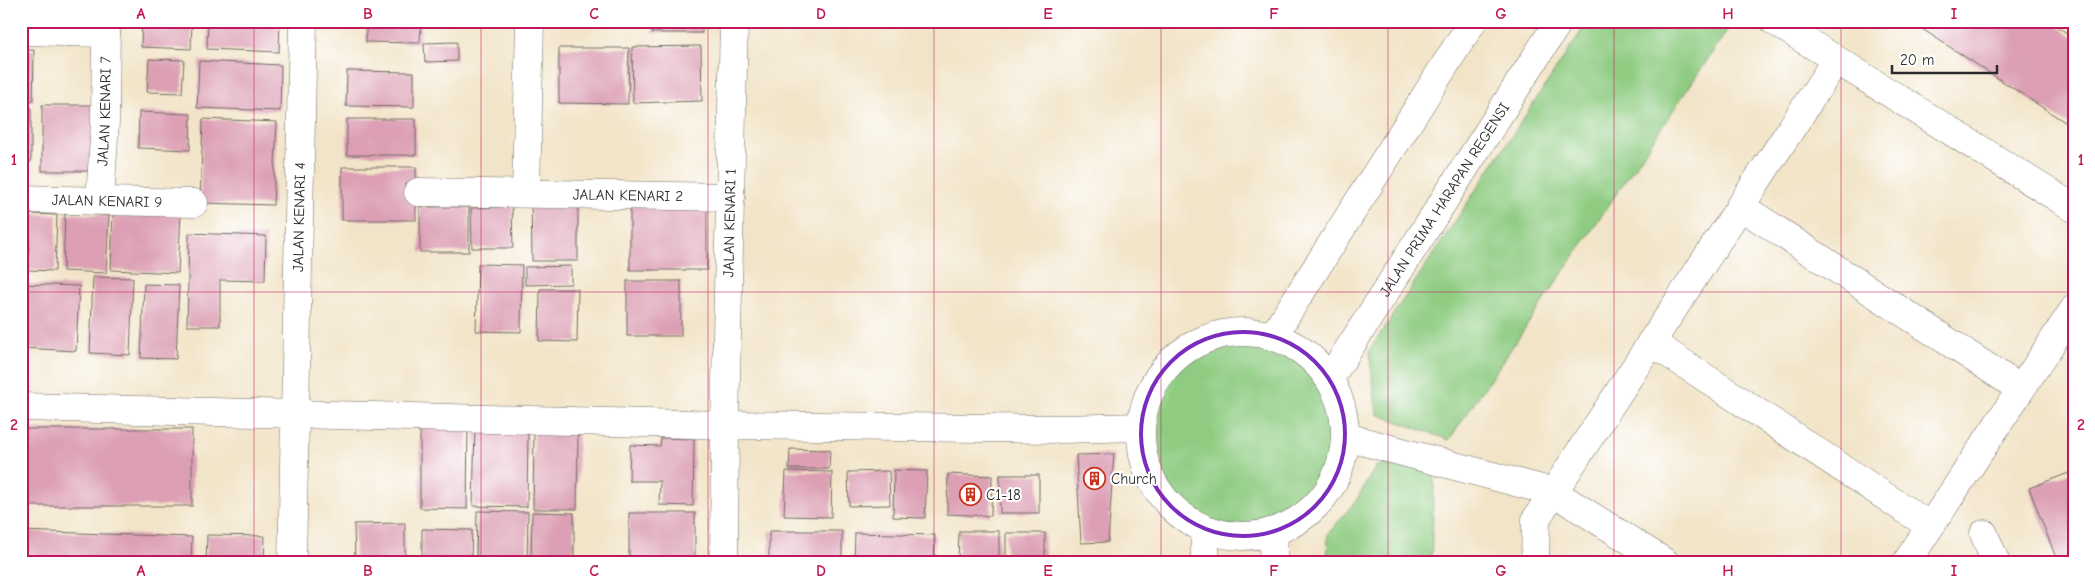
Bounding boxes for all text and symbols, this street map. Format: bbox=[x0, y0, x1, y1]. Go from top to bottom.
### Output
text: A bbox=[137, 5, 146, 23]
text: B bbox=[363, 5, 373, 23]
text: C bbox=[589, 5, 599, 23]
text: D bbox=[816, 5, 826, 23]
text: E bbox=[1043, 5, 1053, 23]
text: F bbox=[1269, 5, 1279, 23]
text: G bbox=[1495, 5, 1507, 23]
text: H bbox=[1722, 5, 1734, 23]
text: I bbox=[1951, 5, 1957, 23]
scale bar bbox=[1892, 42, 1998, 74]
text: 20 m bbox=[1900, 51, 1934, 69]
street label: JALAN KENARI 7 bbox=[93, 56, 115, 167]
street label: JALAN PRIMA HARAPAN REGENSI bbox=[1376, 99, 1513, 300]
text: 1 bbox=[11, 151, 17, 169]
text: 1 bbox=[2078, 151, 2084, 169]
street label: JALAN KENARI 4 bbox=[289, 162, 309, 272]
street label: JALAN KENARI 1 bbox=[719, 169, 740, 278]
street label: JALAN KENARI 2 bbox=[573, 185, 683, 205]
street label: JALAN KENARI 9 bbox=[51, 191, 162, 211]
text: 2 bbox=[10, 416, 18, 434]
text: 2 bbox=[2077, 416, 2085, 434]
building icon: Church bbox=[1083, 467, 1107, 491]
place label: Church bbox=[1111, 470, 1157, 488]
building icon: C1-18 bbox=[958, 483, 982, 507]
place label: C1-18 bbox=[986, 486, 1021, 504]
text: A bbox=[137, 562, 146, 580]
text: B bbox=[363, 562, 373, 580]
text: C bbox=[589, 562, 599, 580]
text: D bbox=[816, 562, 826, 580]
text: E bbox=[1043, 562, 1053, 580]
text: F bbox=[1269, 562, 1279, 580]
text: G bbox=[1495, 562, 1507, 580]
text: H bbox=[1722, 562, 1734, 580]
text: I bbox=[1951, 562, 1957, 580]

